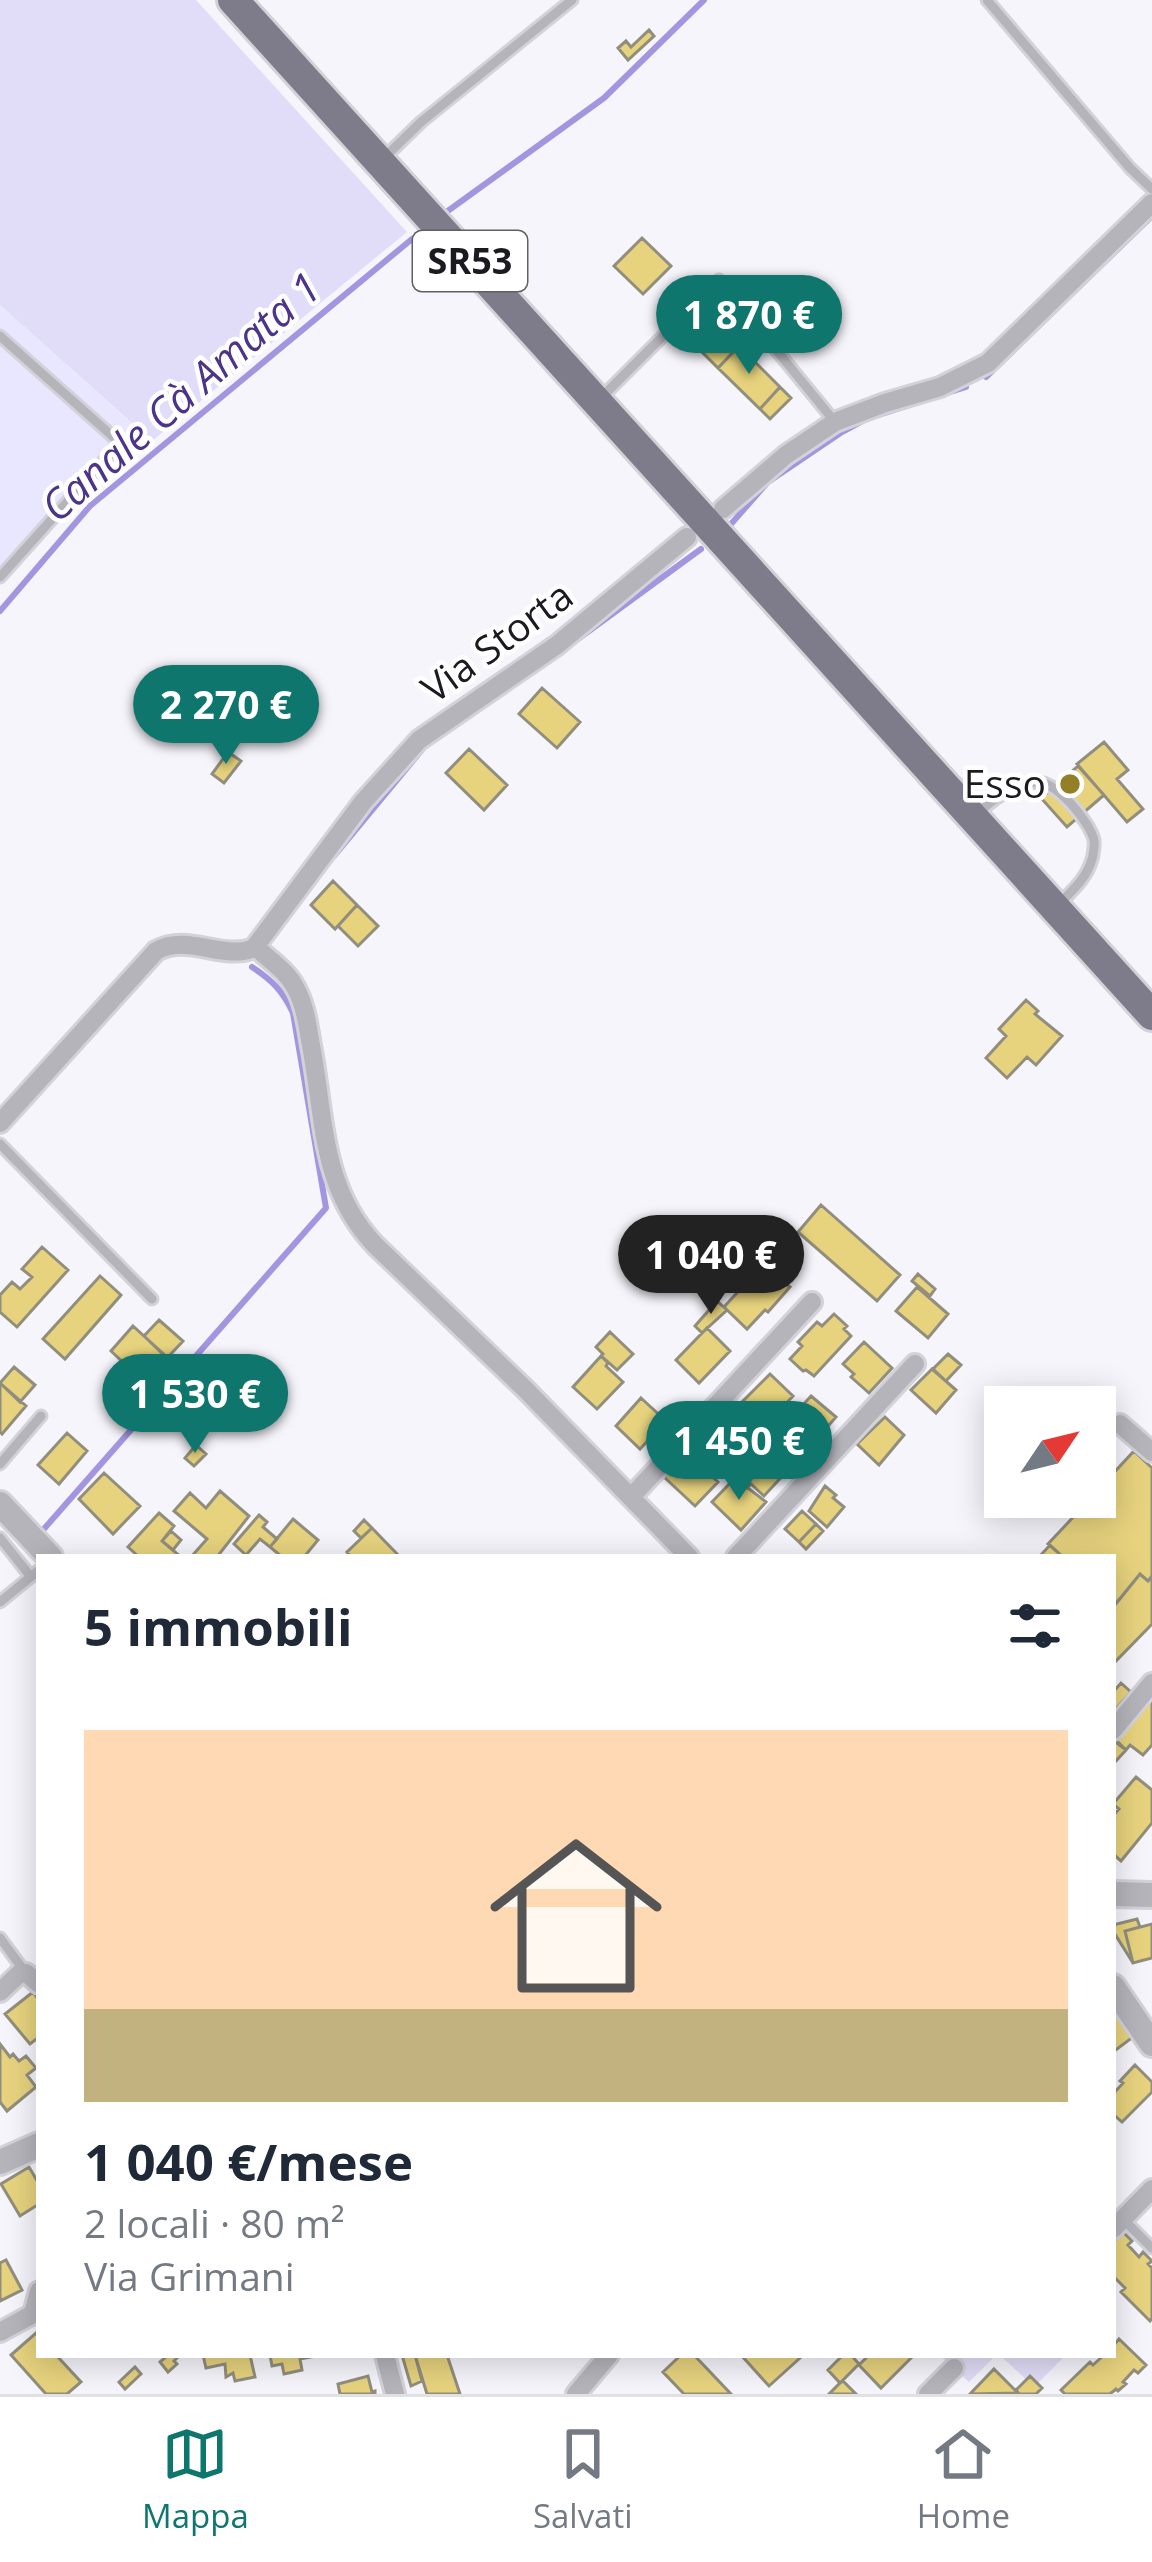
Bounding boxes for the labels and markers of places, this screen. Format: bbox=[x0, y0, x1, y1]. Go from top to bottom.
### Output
pin: 1 870 € bbox=[638, 275, 860, 377]
pin: 2 270 € bbox=[115, 665, 337, 767]
place label: Esso bbox=[964, 756, 1046, 809]
marker: Esso bbox=[1057, 771, 1083, 797]
pin: 1 040 € bbox=[600, 1215, 822, 1317]
pin: 1 530 € bbox=[84, 1354, 306, 1456]
pin: 1 450 € bbox=[628, 1401, 850, 1503]

